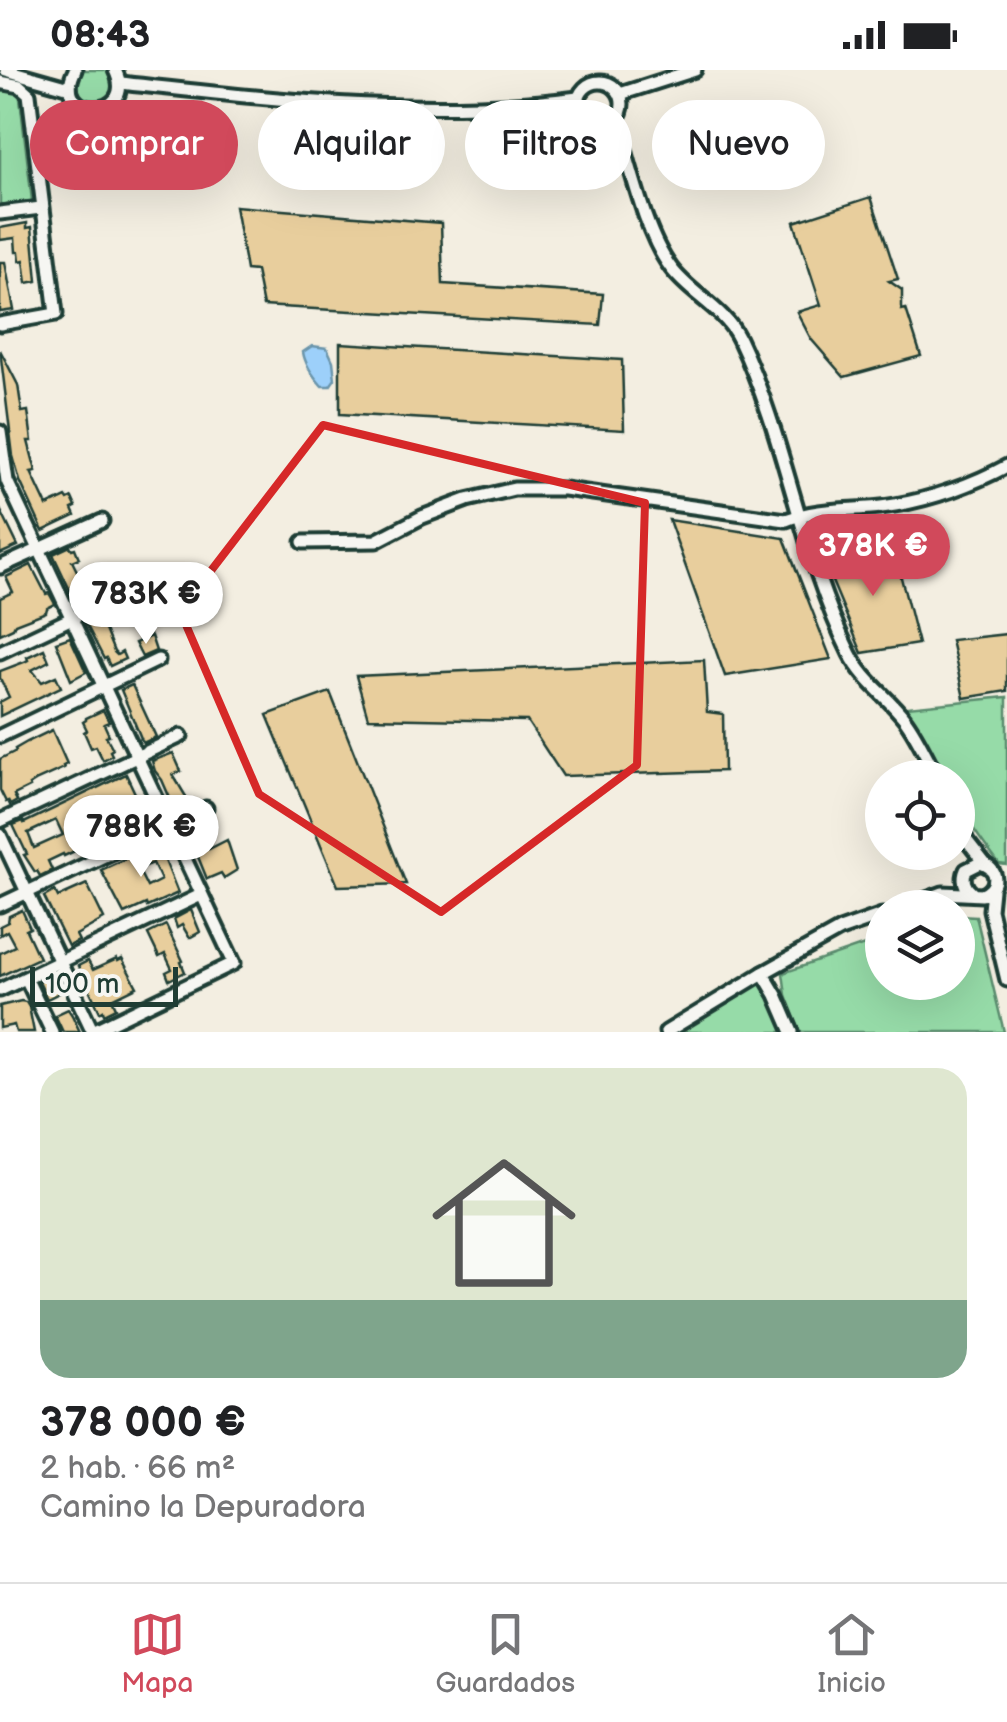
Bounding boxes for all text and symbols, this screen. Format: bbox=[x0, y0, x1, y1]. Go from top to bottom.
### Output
text: 08:43 bbox=[50, 13, 150, 58]
chip: Comprar bbox=[30, 100, 238, 190]
chip: Alquilar bbox=[258, 100, 445, 190]
chip: Filtros bbox=[465, 100, 632, 190]
chip: Nuevo bbox=[652, 100, 825, 190]
pin: 378K € bbox=[792, 514, 954, 599]
text: 378K € bbox=[818, 527, 928, 566]
pin: 783K € bbox=[65, 562, 227, 647]
text: 783K € bbox=[91, 575, 201, 614]
map controls bbox=[865, 760, 975, 1000]
button: locate bbox=[865, 760, 975, 870]
pin: 788K € bbox=[60, 795, 222, 880]
text: 788K € bbox=[86, 808, 196, 847]
button: layers bbox=[865, 890, 975, 1000]
scale bar bbox=[30, 962, 178, 1006]
text: 100 m bbox=[45, 968, 119, 1001]
icon: home bbox=[414, 1133, 594, 1313]
text: 378 000 € bbox=[40, 1398, 246, 1449]
text: 2 hab. · 66 m² bbox=[40, 1449, 235, 1488]
text: Camino la Depuradora bbox=[40, 1488, 366, 1527]
tab: Mapa bbox=[121, 1607, 193, 1700]
tab: Guardados bbox=[436, 1607, 575, 1700]
tab: Inicio bbox=[817, 1607, 886, 1700]

